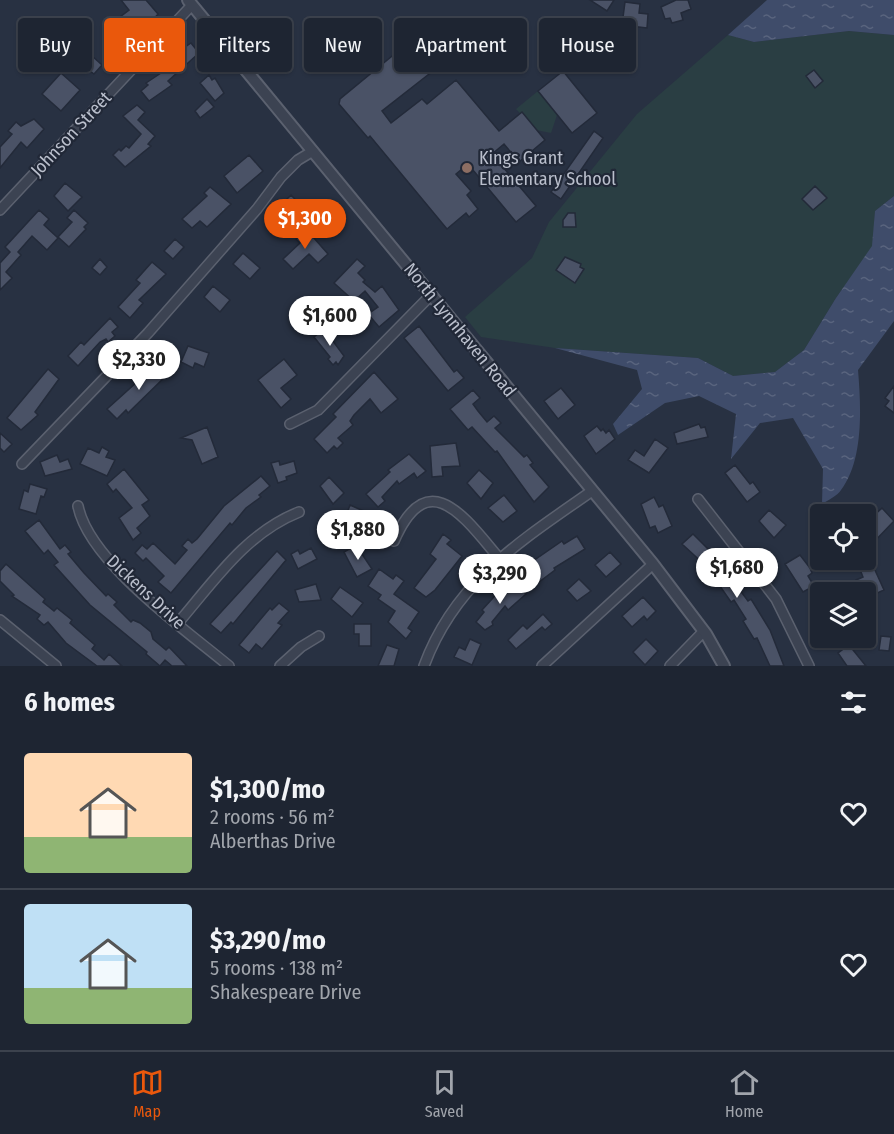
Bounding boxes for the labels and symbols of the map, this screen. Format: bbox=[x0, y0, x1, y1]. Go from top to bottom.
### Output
street label: Johnson Street bbox=[26, 87, 116, 181]
place label: Kings Grant Elementary School bbox=[479, 147, 616, 190]
marker: Kings Grant Elementary School bbox=[460, 161, 474, 175]
pin: $1,300 bbox=[256, 199, 354, 250]
street label: North Lynnhaven Road bbox=[399, 259, 521, 401]
pin: $1,600 bbox=[281, 296, 379, 347]
pin: $2,330 bbox=[90, 340, 188, 391]
pin: $1,880 bbox=[309, 510, 407, 561]
pin: $1,680 bbox=[688, 548, 786, 599]
street label: Dickens Drive bbox=[102, 550, 190, 634]
pin: $3,290 bbox=[451, 554, 549, 605]

